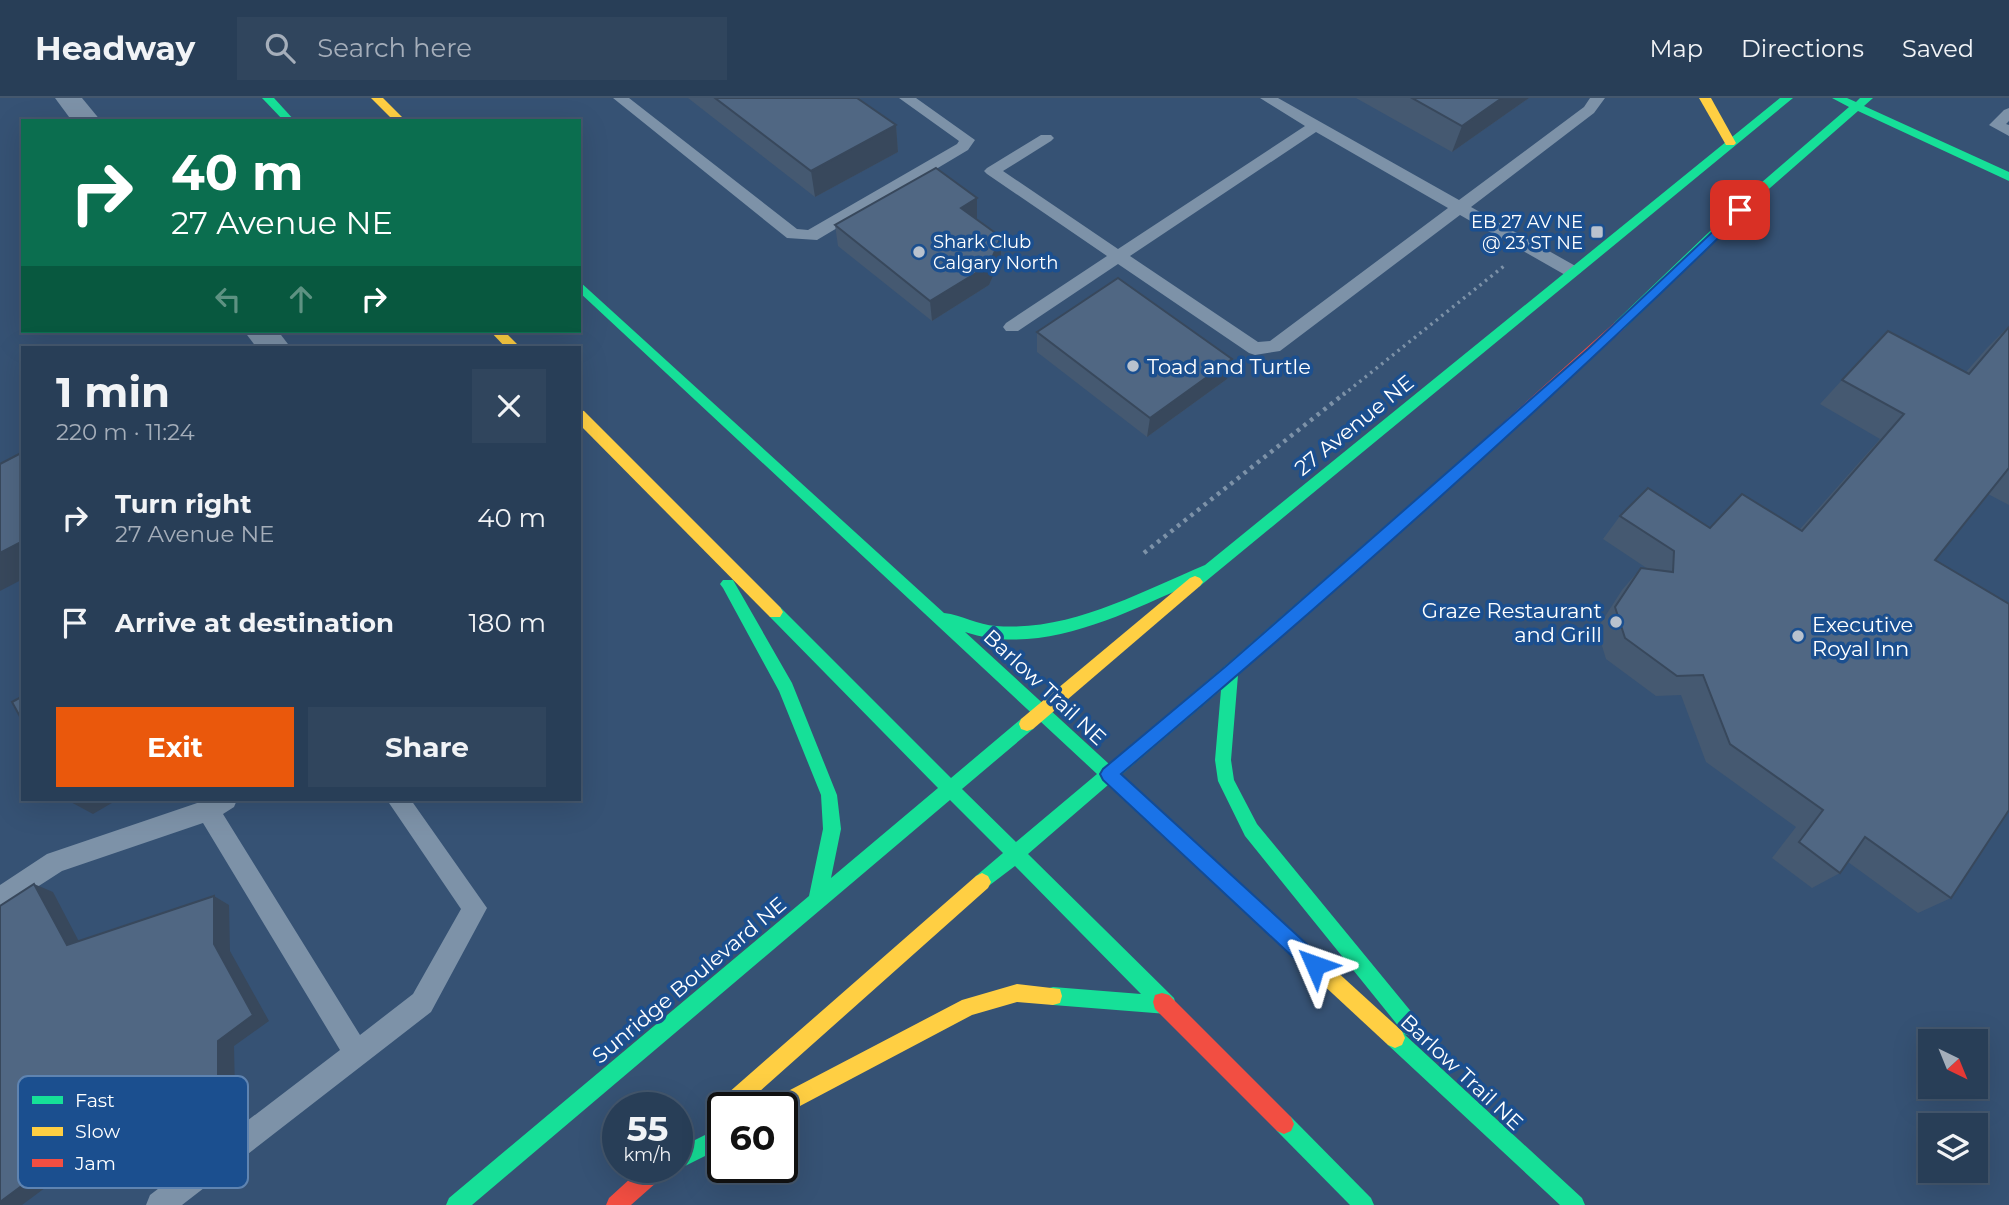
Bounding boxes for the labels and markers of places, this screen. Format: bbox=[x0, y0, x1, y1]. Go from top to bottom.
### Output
pin bbox=[1710, 180, 1770, 240]
place label: EB 27 AV NE @ 23 ST NE bbox=[1471, 211, 1583, 254]
marker: EB 27 AV NE @ 23 ST NE bbox=[1589, 224, 1605, 240]
place label: Shark Club Calgary North bbox=[933, 231, 1059, 274]
marker: Shark Club Calgary North bbox=[911, 244, 927, 260]
place label: Toad and Turtle bbox=[1147, 354, 1311, 379]
marker: Toad and Turtle bbox=[1125, 358, 1141, 374]
place label: Graze Restaurant and Grill bbox=[1422, 598, 1602, 647]
place label: Executive Royal Inn bbox=[1812, 612, 1913, 661]
marker: Graze Restaurant and Grill bbox=[1608, 614, 1624, 630]
marker: Executive Royal Inn bbox=[1790, 628, 1806, 644]

